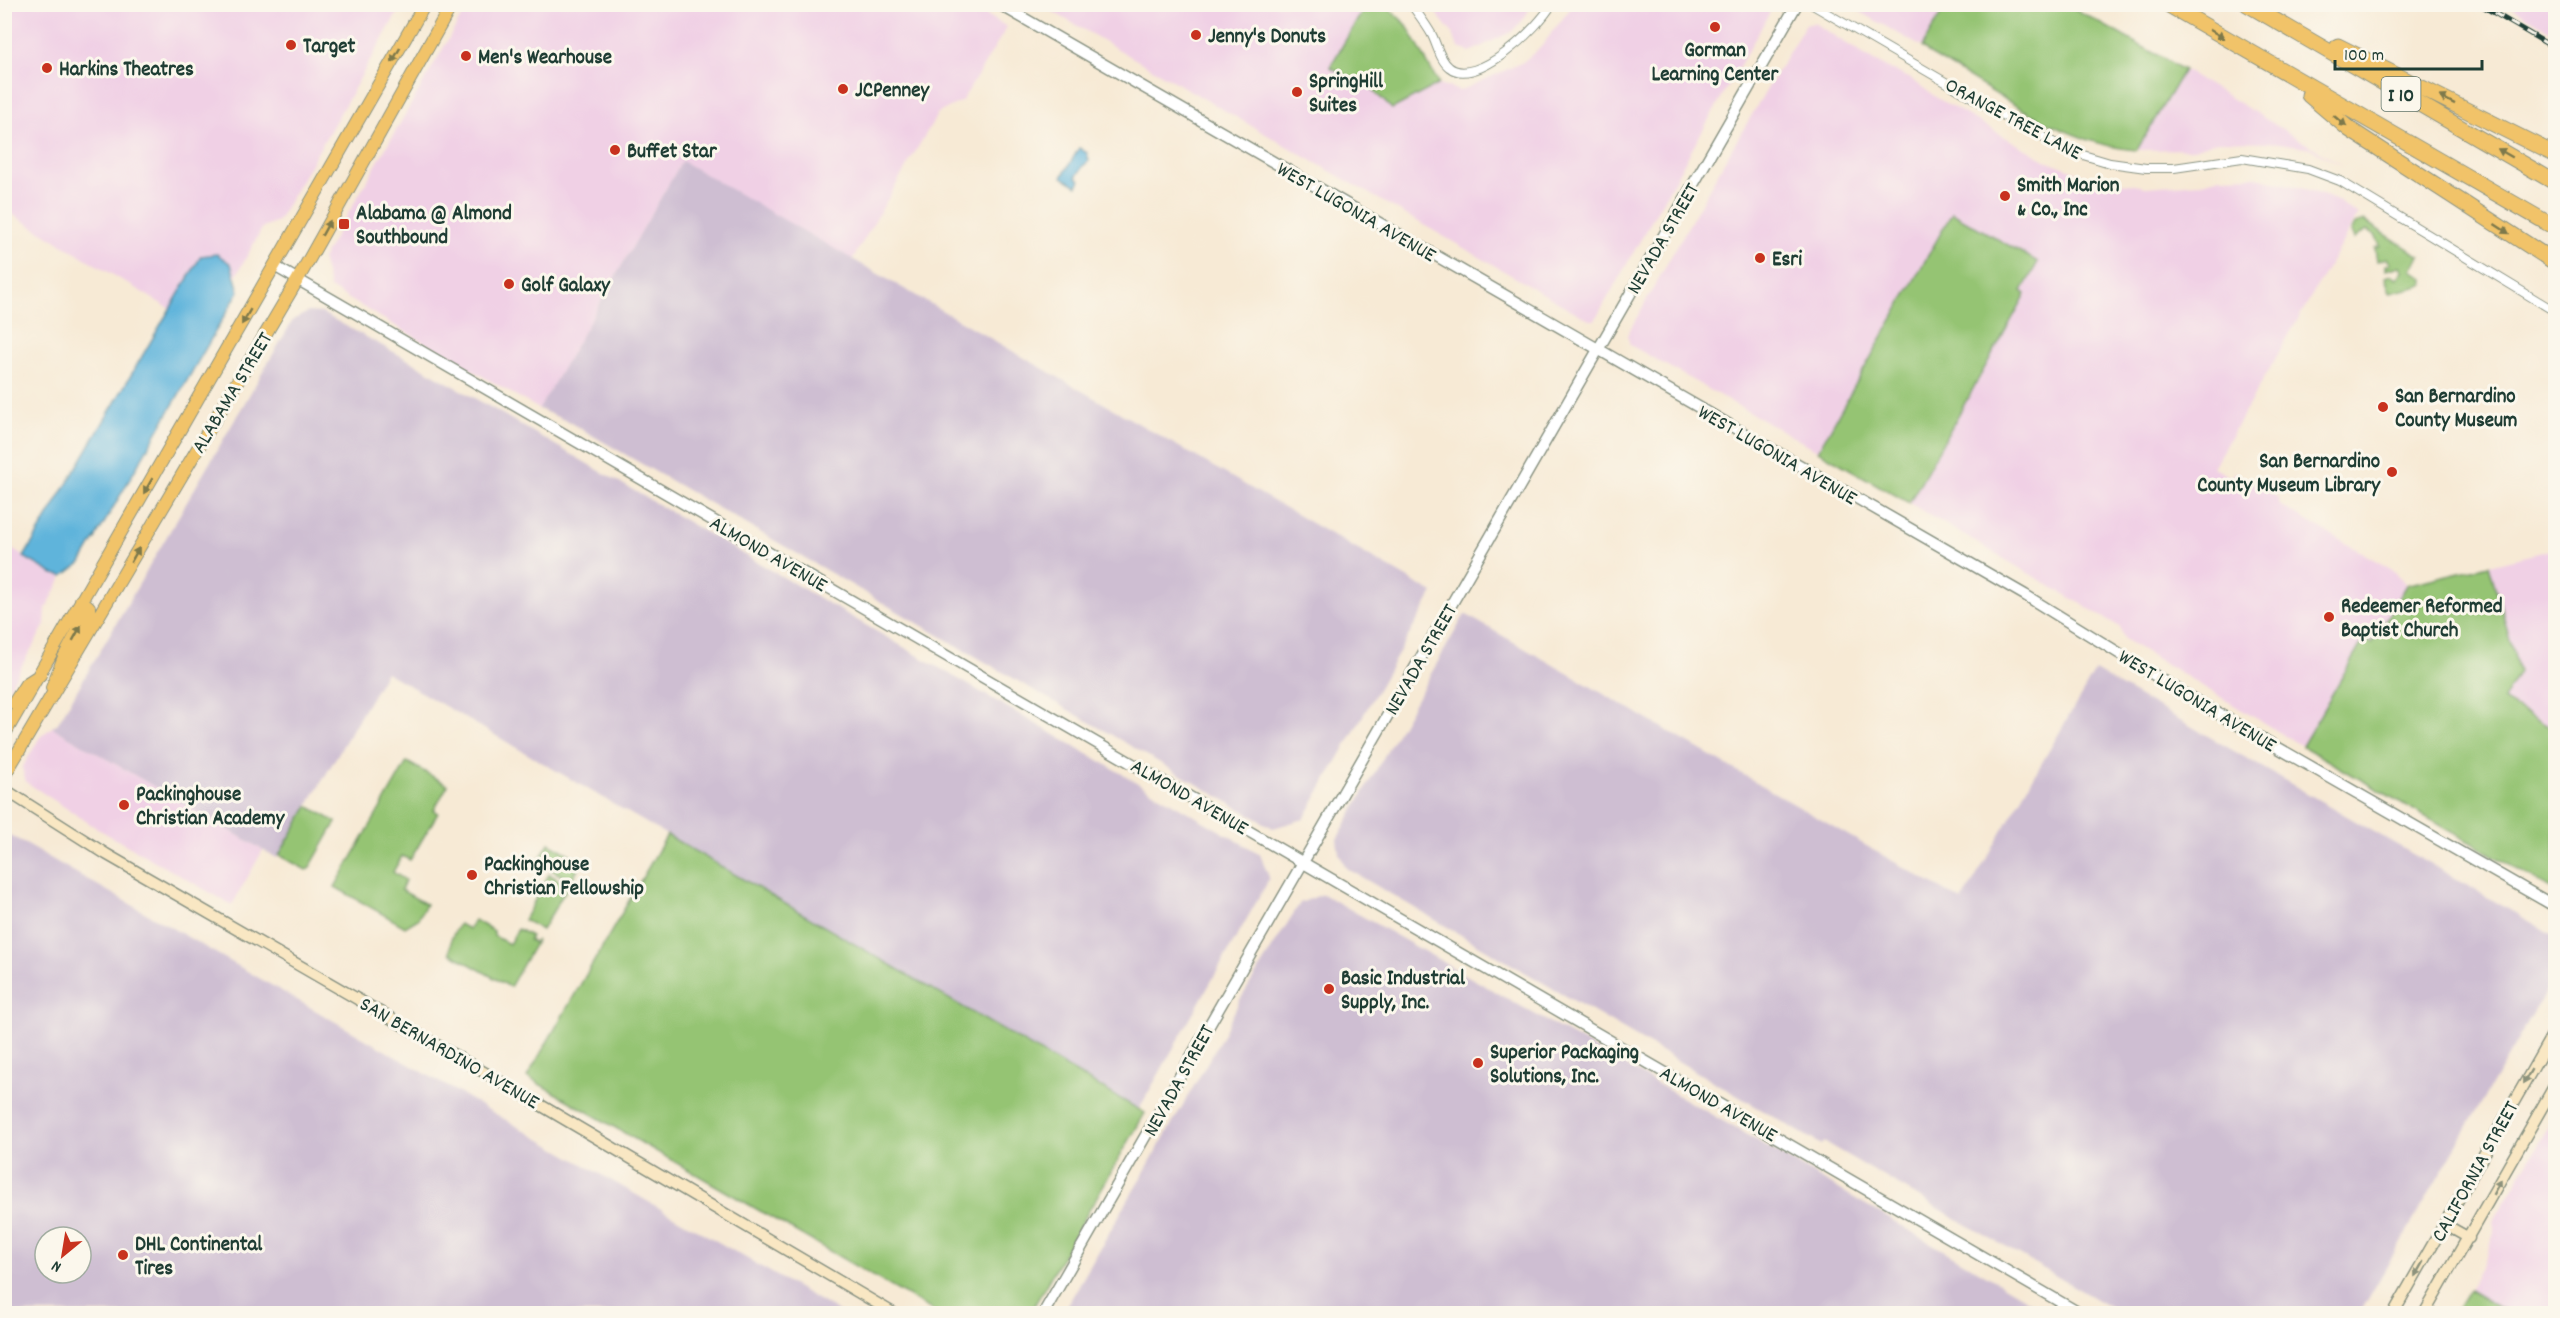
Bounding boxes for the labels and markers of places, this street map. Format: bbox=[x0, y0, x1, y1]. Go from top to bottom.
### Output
marker: Gorman Learning Center bbox=[1708, 20, 1722, 34]
place label: Jenny's Donuts bbox=[1208, 23, 1326, 53]
marker: Jenny's Donuts bbox=[1189, 28, 1203, 42]
place label: Target bbox=[303, 33, 355, 63]
place label: Gorman Learning Center bbox=[1652, 37, 1780, 91]
marker: Target bbox=[284, 38, 298, 52]
place label: Men's Wearhouse bbox=[478, 44, 612, 74]
marker: Men's Wearhouse bbox=[459, 49, 473, 63]
place label: Harkins Theatres bbox=[59, 56, 194, 86]
marker: Harkins Theatres bbox=[40, 61, 54, 75]
place label: SpringHill Suites bbox=[1309, 68, 1384, 122]
place label: JCPenney bbox=[855, 77, 930, 107]
marker: JCPenney bbox=[836, 82, 850, 96]
marker: SpringHill Suites bbox=[1290, 85, 1304, 99]
place label: Buffet Star bbox=[627, 138, 718, 168]
marker: Buffet Star bbox=[608, 143, 622, 157]
place label: Smith Marion & Co., Inc bbox=[2017, 172, 2120, 226]
marker: Smith Marion & Co., Inc bbox=[1998, 189, 2012, 203]
place label: Alabama @ Almond Southbound bbox=[356, 200, 512, 254]
marker: Alabama @ Almond Southbound bbox=[337, 217, 351, 231]
place label: Esri bbox=[1772, 246, 1802, 276]
marker: Esri bbox=[1753, 251, 1767, 265]
place label: Golf Galaxy bbox=[521, 272, 611, 302]
marker: Golf Galaxy bbox=[502, 277, 516, 291]
place label: San Bernardino County Museum bbox=[2395, 383, 2517, 437]
marker: San Bernardino County Museum bbox=[2376, 400, 2390, 414]
place label: San Bernardino County Museum Library bbox=[2197, 448, 2381, 502]
marker: San Bernardino County Museum Library bbox=[2385, 465, 2399, 479]
place label: Redeemer Reformed Baptist Church bbox=[2341, 593, 2503, 647]
marker: Redeemer Reformed Baptist Church bbox=[2322, 610, 2336, 624]
place label: Packinghouse Christian Academy bbox=[136, 781, 286, 835]
marker: Packinghouse Christian Academy bbox=[117, 798, 131, 812]
place label: Packinghouse Christian Fellowship bbox=[484, 851, 644, 905]
marker: Packinghouse Christian Fellowship bbox=[465, 868, 479, 882]
place label: Basic Industrial Supply, Inc. bbox=[1341, 965, 1466, 1019]
marker: Basic Industrial Supply, Inc. bbox=[1322, 982, 1336, 996]
place label: Superior Packaging Solutions, Inc. bbox=[1490, 1039, 1639, 1093]
marker: Superior Packaging Solutions, Inc. bbox=[1471, 1056, 1485, 1070]
place label: DHL Continental Tires bbox=[135, 1231, 263, 1285]
marker: DHL Continental Tires bbox=[116, 1248, 130, 1262]

